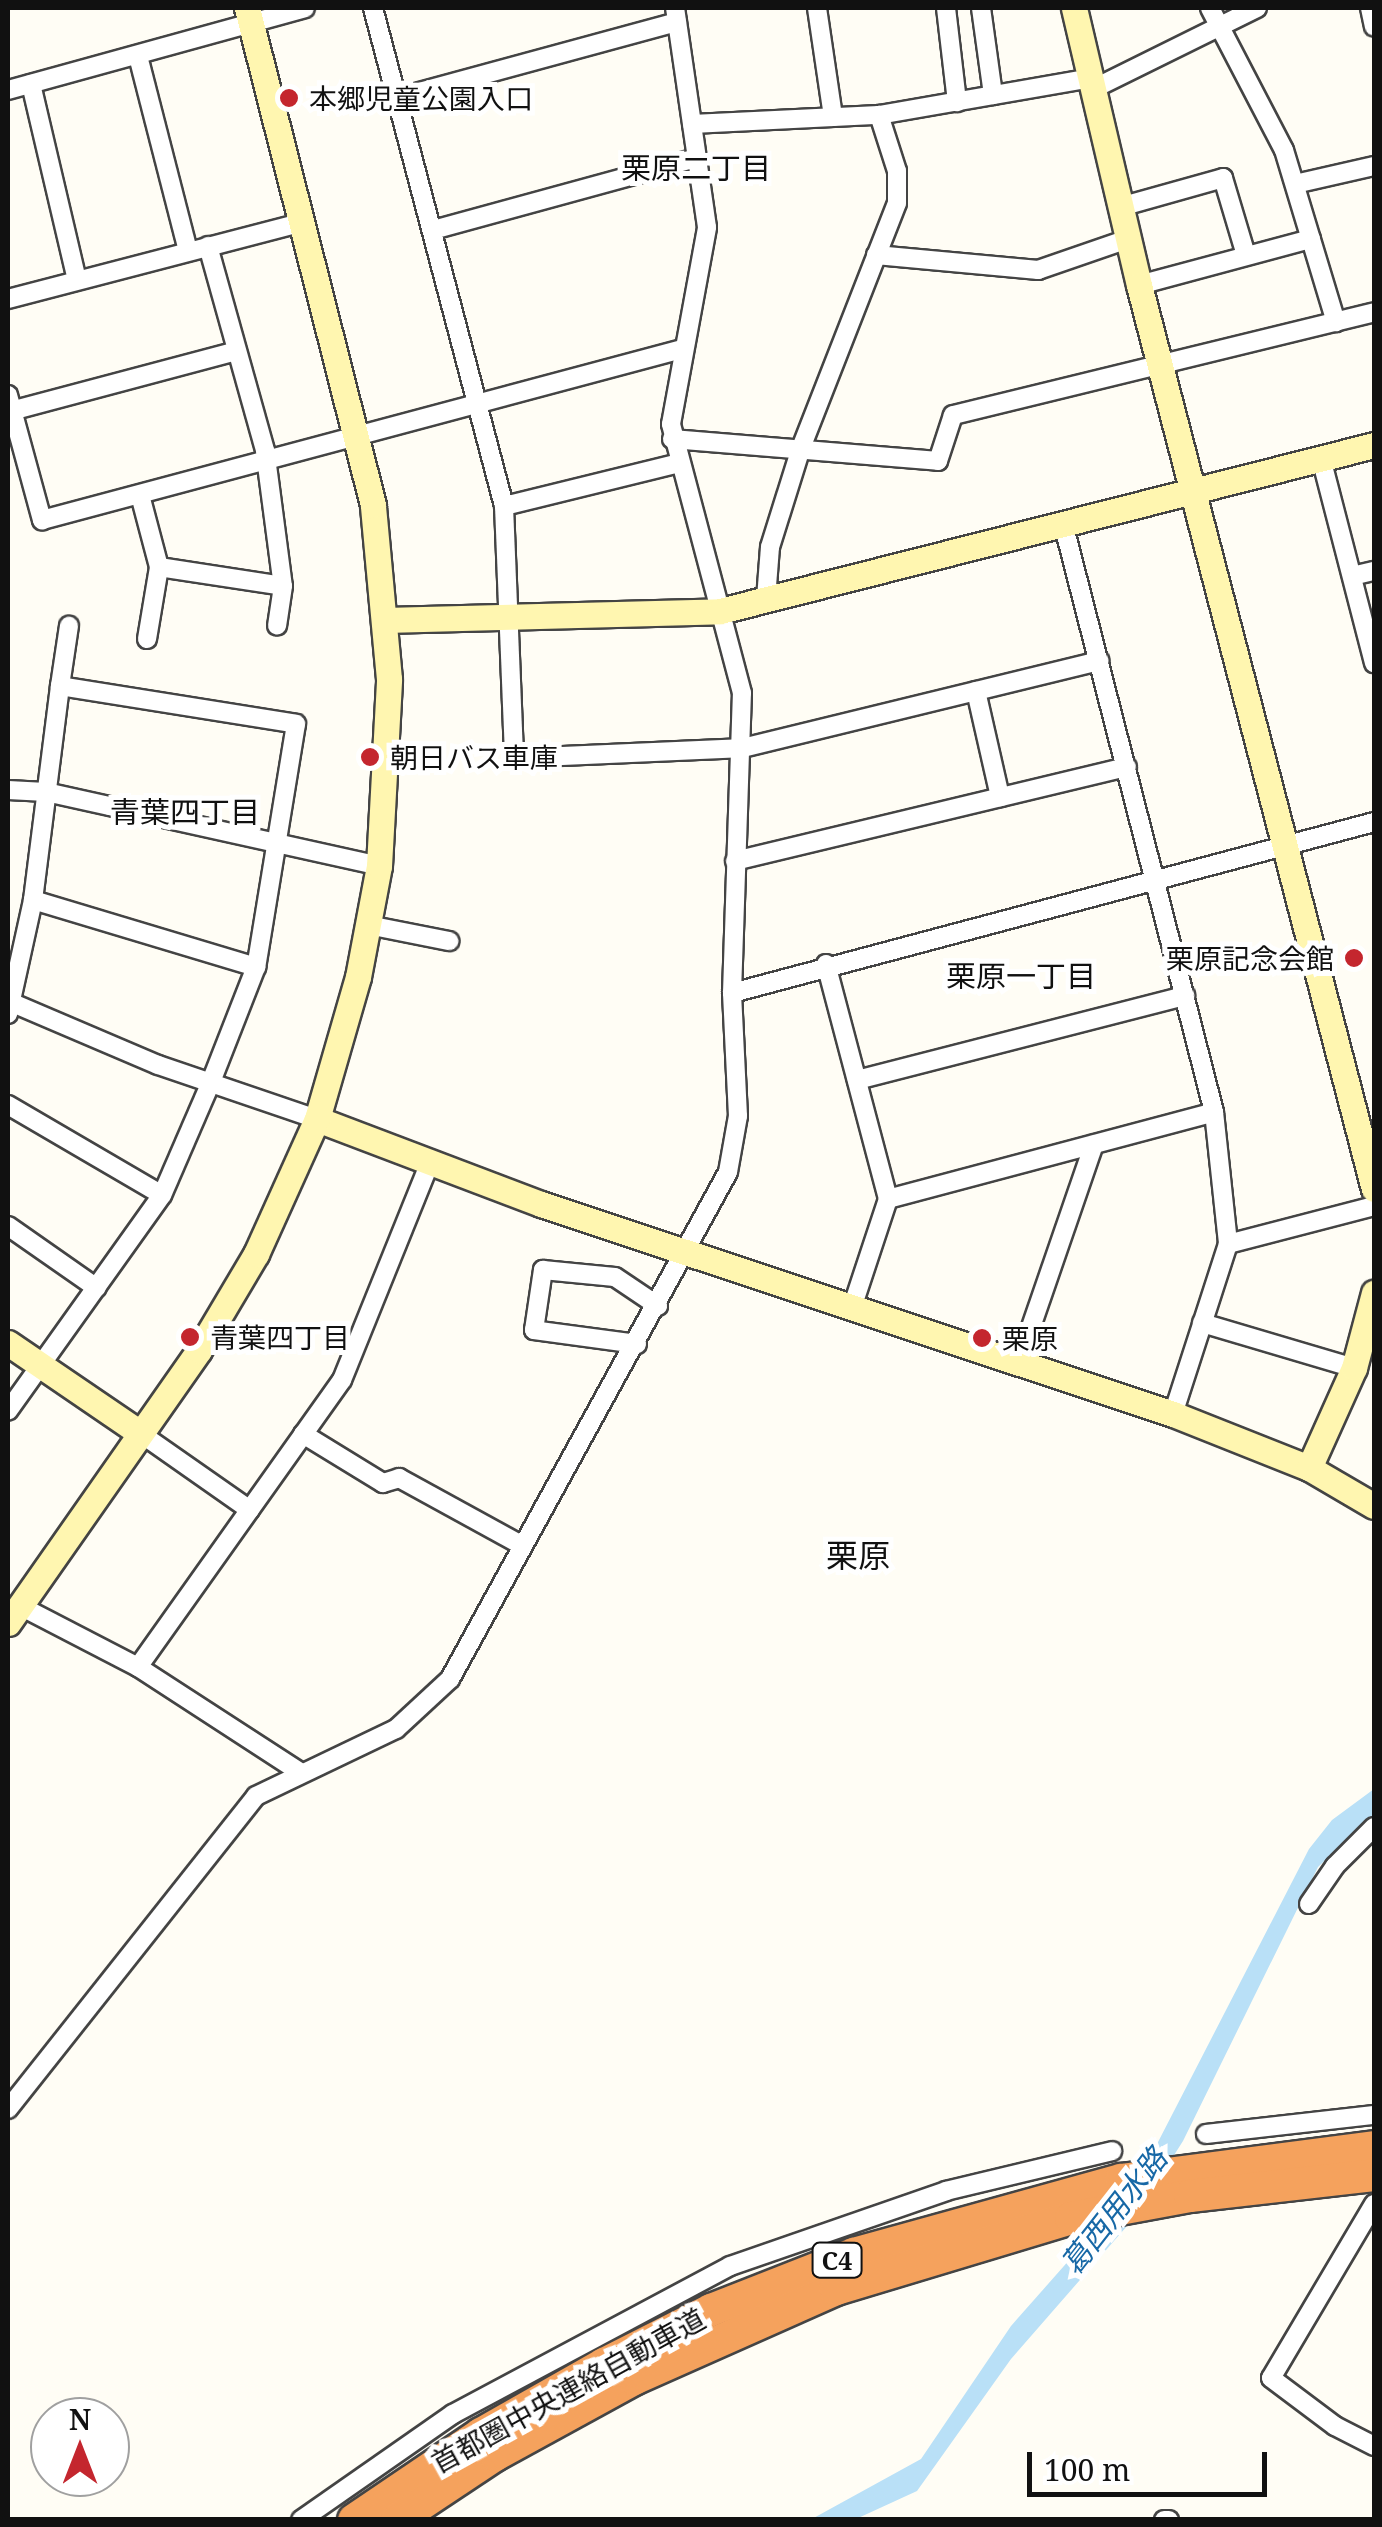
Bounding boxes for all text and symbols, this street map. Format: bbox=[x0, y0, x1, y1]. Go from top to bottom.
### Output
place label: 本郷児童公園入口 bbox=[309, 81, 533, 115]
marker: 本郷児童公園入口 bbox=[278, 87, 300, 109]
district label: 栗原二丁目 bbox=[621, 150, 771, 186]
place label: 朝日バス車庫 bbox=[390, 740, 558, 774]
marker: 朝日バス車庫 bbox=[359, 746, 381, 768]
district label: 青葉四丁目 bbox=[110, 794, 260, 830]
place label: 栗原記念会館 bbox=[1166, 941, 1334, 975]
marker: 栗原記念会館 bbox=[1343, 947, 1365, 969]
district label: 栗原一丁目 bbox=[946, 958, 1096, 994]
place label: 青葉四丁目 bbox=[210, 1320, 350, 1354]
place label: 栗原 bbox=[1002, 1321, 1058, 1355]
marker: 青葉四丁目 bbox=[179, 1326, 201, 1348]
marker: 栗原 bbox=[971, 1327, 993, 1349]
district label: 栗原 bbox=[826, 1536, 890, 1574]
water label: 葛西用水路 bbox=[1054, 2141, 1174, 2281]
road number: C4 bbox=[810, 2240, 864, 2280]
street label: 首都圏中央連絡自動車道 bbox=[425, 2301, 711, 2479]
north arrow bbox=[30, 2397, 130, 2497]
text: N bbox=[69, 2400, 91, 2438]
scale bar bbox=[1032, 2432, 1272, 2494]
text: 100 m bbox=[1044, 2449, 1130, 2490]

